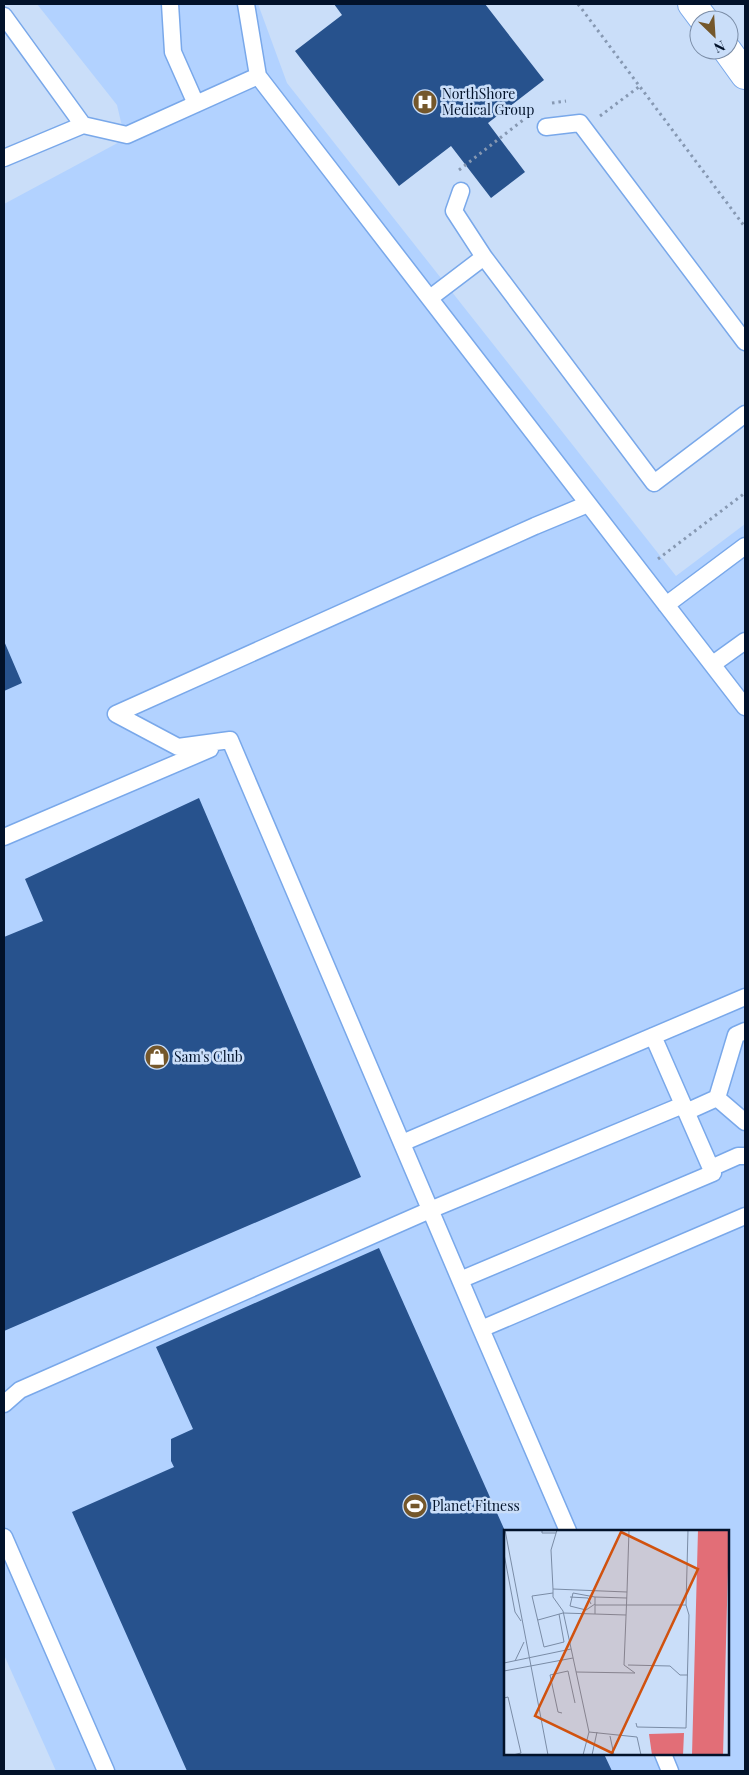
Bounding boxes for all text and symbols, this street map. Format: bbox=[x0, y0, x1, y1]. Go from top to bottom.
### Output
north arrow bbox=[689, 10, 739, 60]
text: N bbox=[711, 36, 728, 58]
place label: NorthShore Medical Group bbox=[442, 84, 534, 119]
hospital icon: NorthShore Medical Group bbox=[412, 89, 438, 115]
shop icon: Sam's Club bbox=[144, 1044, 170, 1070]
place label: Sam's Club bbox=[174, 1047, 243, 1066]
sports icon: Planet Fitness bbox=[402, 1493, 428, 1519]
place label: Planet Fitness bbox=[432, 1496, 520, 1515]
inset map bbox=[504, 1530, 729, 1755]

